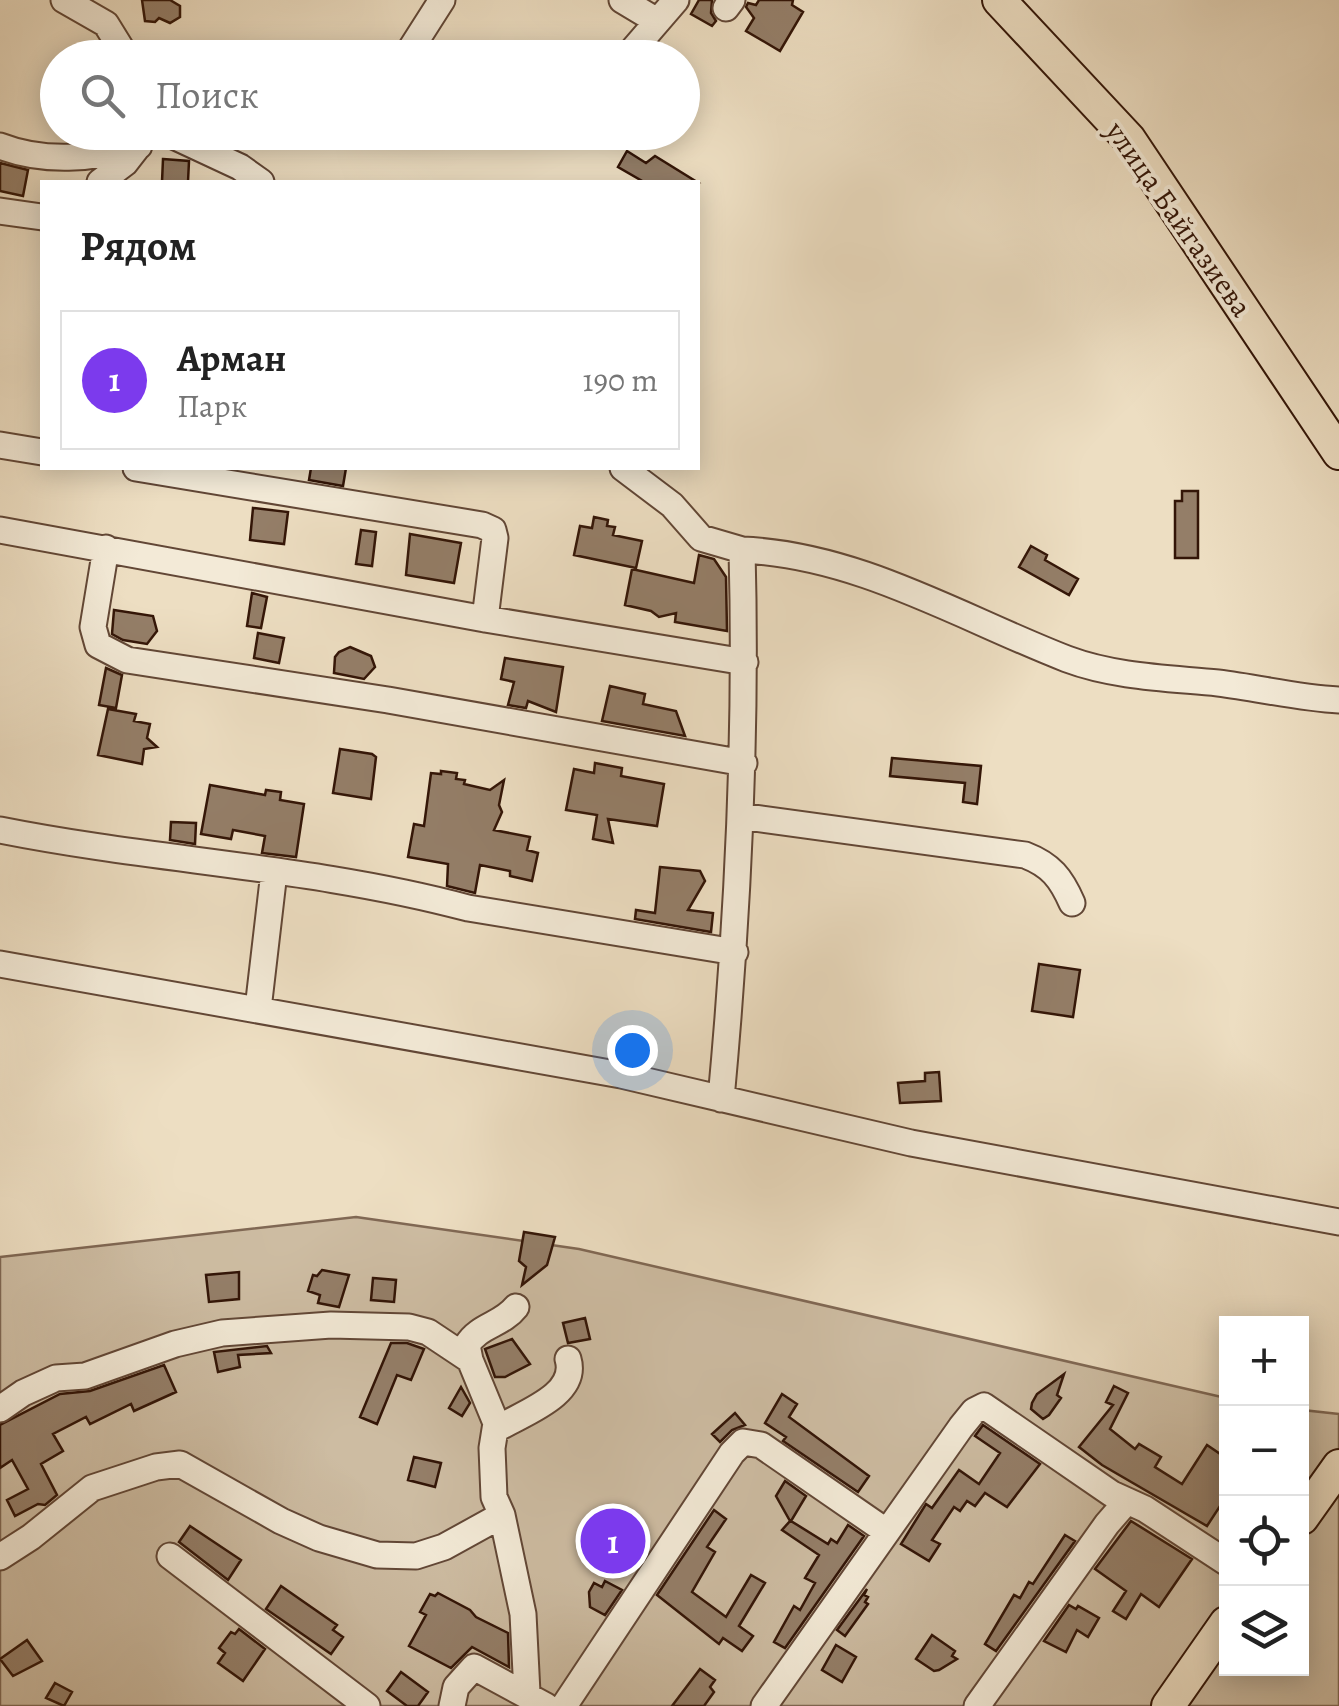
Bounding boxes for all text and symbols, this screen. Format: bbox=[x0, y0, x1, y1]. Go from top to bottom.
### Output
search box bbox=[40, 40, 700, 150]
icon: search bbox=[75, 68, 130, 123]
text: Поиск bbox=[155, 69, 259, 121]
street label: улица Байгазиева bbox=[1096, 112, 1262, 325]
text: Рядом bbox=[80, 217, 197, 274]
text: Арман bbox=[177, 332, 286, 384]
text: 1 bbox=[109, 358, 120, 402]
text: 190 m bbox=[582, 358, 658, 402]
text: Парк bbox=[177, 384, 247, 428]
your location bbox=[607, 1025, 658, 1076]
map controls bbox=[1219, 1316, 1309, 1676]
button: + bbox=[1219, 1316, 1309, 1406]
button: − bbox=[1219, 1406, 1309, 1496]
button: locate bbox=[1219, 1496, 1309, 1586]
pin: 1 bbox=[580, 1504, 646, 1578]
button: layers bbox=[1219, 1586, 1309, 1676]

